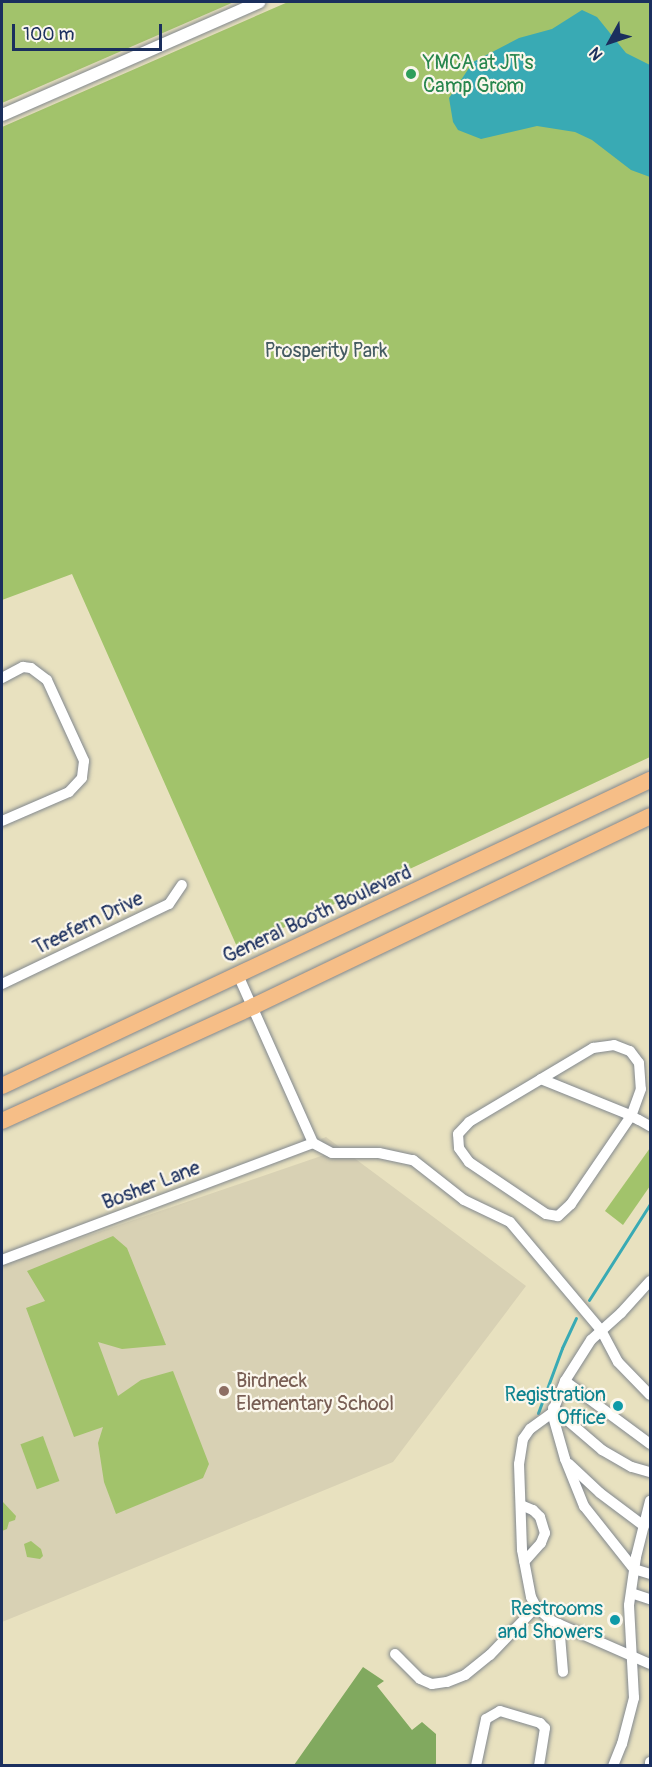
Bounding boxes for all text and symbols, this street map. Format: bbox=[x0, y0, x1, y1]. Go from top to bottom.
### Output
scale bar bbox=[15, 12, 165, 50]
north arrow bbox=[580, 12, 640, 72]
text: 100 m bbox=[23, 23, 75, 46]
text: N bbox=[585, 43, 607, 64]
place label: YMCA at JT's Camp Grom bbox=[423, 51, 533, 98]
marker: YMCA at JT's Camp Grom bbox=[404, 67, 418, 81]
park label: Prosperity Park bbox=[264, 338, 388, 362]
street label: General Booth Boulevard bbox=[219, 860, 415, 968]
street label: Treefern Drive bbox=[29, 886, 147, 960]
street label: Bosher Lane bbox=[99, 1155, 203, 1215]
place label: Birdneck Elementary School bbox=[236, 1368, 394, 1415]
place label: Registration Office bbox=[505, 1382, 606, 1429]
marker: Birdneck Elementary School bbox=[217, 1384, 231, 1398]
marker: Registration Office bbox=[611, 1399, 625, 1413]
place label: Restrooms and Showers bbox=[498, 1596, 603, 1643]
marker: Restrooms and Showers bbox=[608, 1613, 622, 1627]

